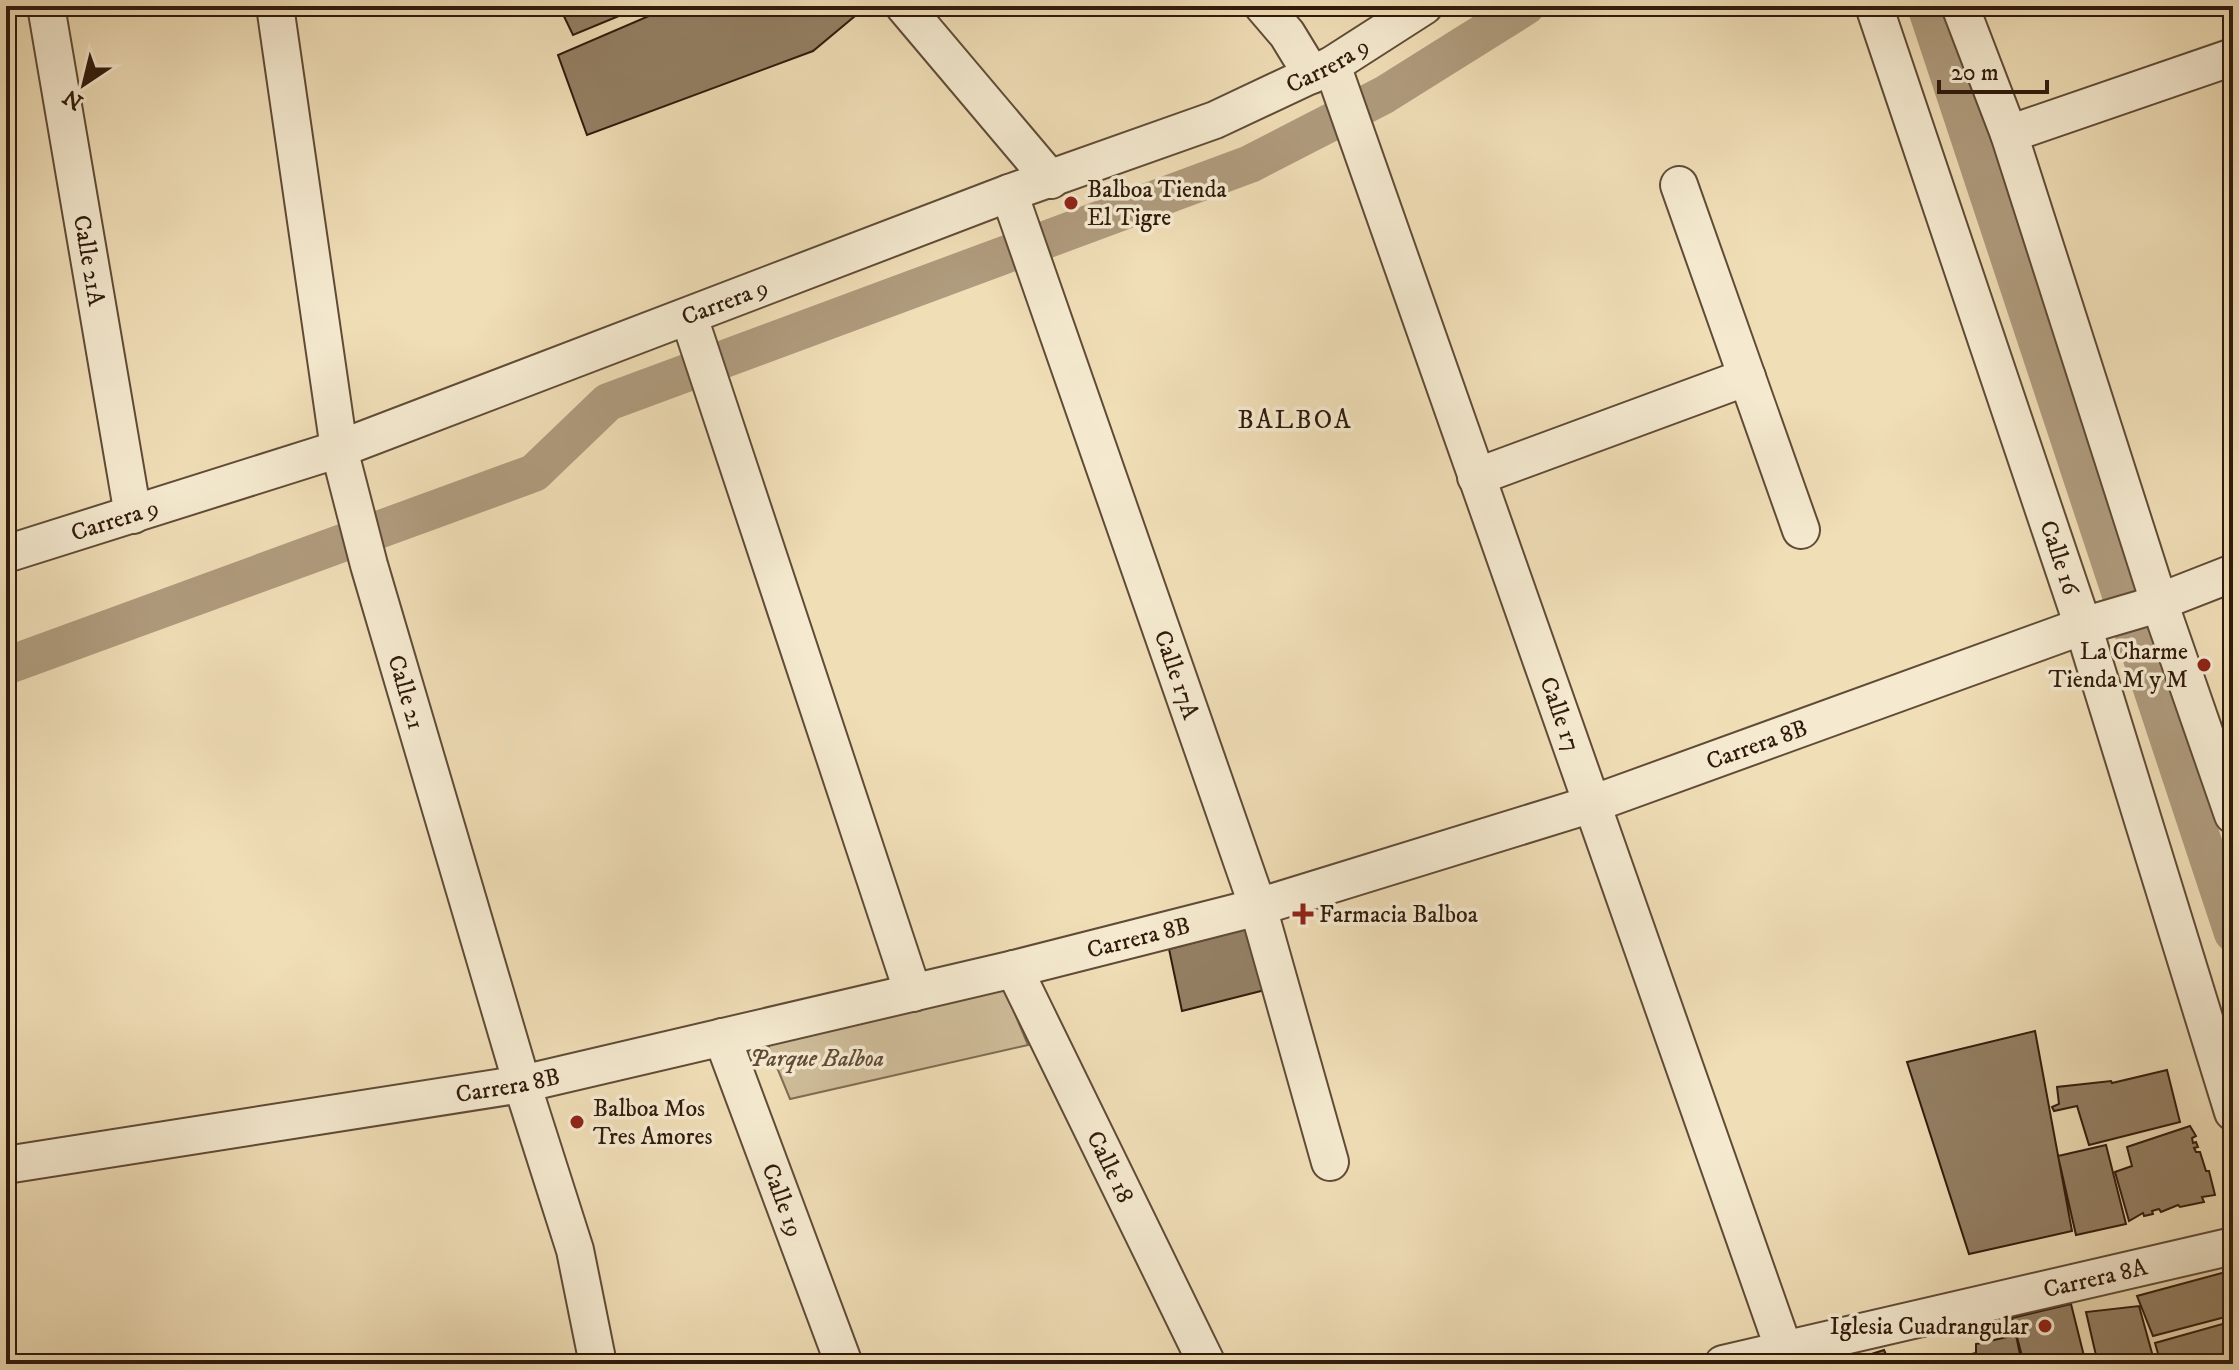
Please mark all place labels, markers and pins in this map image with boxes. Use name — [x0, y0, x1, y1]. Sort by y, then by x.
place label: Balboa Tienda El Tigre — [1087, 175, 1227, 233]
marker: Balboa Tienda El Tigre — [1062, 194, 1080, 212]
place label: La Charme Tienda M y M — [2048, 637, 2188, 695]
marker: La Charme Tienda M y M — [2195, 656, 2213, 674]
place label: Farmacia Balboa — [1319, 900, 1479, 930]
marker: Farmacia Balboa — [1294, 905, 1312, 923]
place label: Balboa Mos Tres Amores — [593, 1094, 712, 1152]
marker: Balboa Mos Tres Amores — [568, 1113, 586, 1131]
place label: Iglesia Cuadrangular — [1830, 1312, 2029, 1342]
marker: Iglesia Cuadrangular — [2036, 1317, 2054, 1335]

